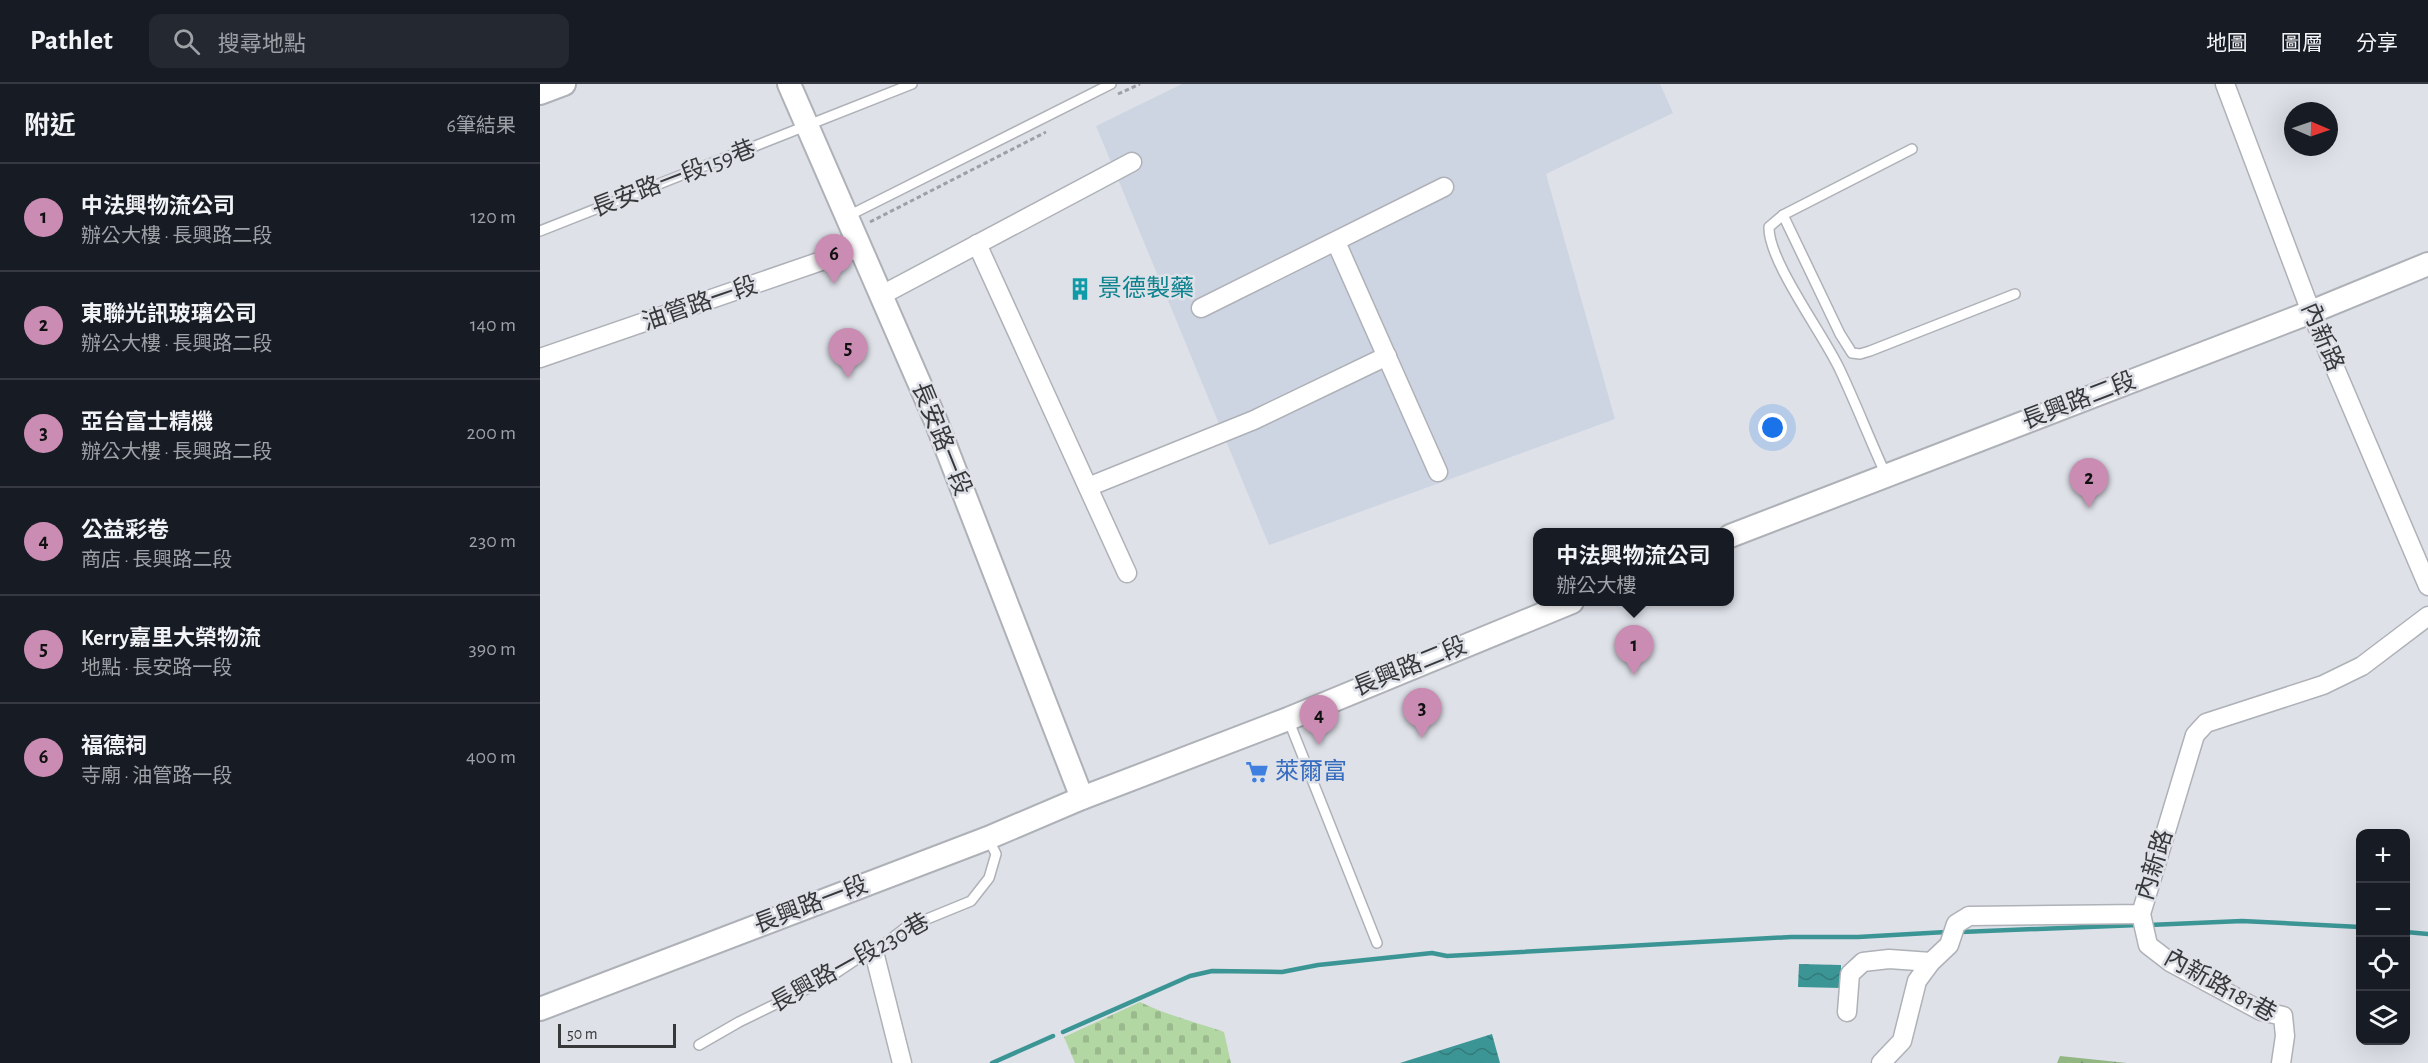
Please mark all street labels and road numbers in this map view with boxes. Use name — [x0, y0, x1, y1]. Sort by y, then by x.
street label: 長安路一段159巷 — [588, 135, 759, 221]
street label: 油管路一段 — [639, 271, 761, 335]
street label: 內新路 — [2297, 298, 2349, 375]
street label: 長興路二段 — [2018, 366, 2139, 434]
street label: 長安路一段 — [907, 378, 976, 499]
street label: 長興路二段 — [1349, 632, 1470, 701]
street label: 內新路 — [2131, 826, 2177, 903]
street label: 長興路一段 — [750, 870, 871, 938]
street label: 長興路一段230巷 — [766, 908, 933, 1017]
street label: 內新路181巷 — [2160, 944, 2281, 1027]

